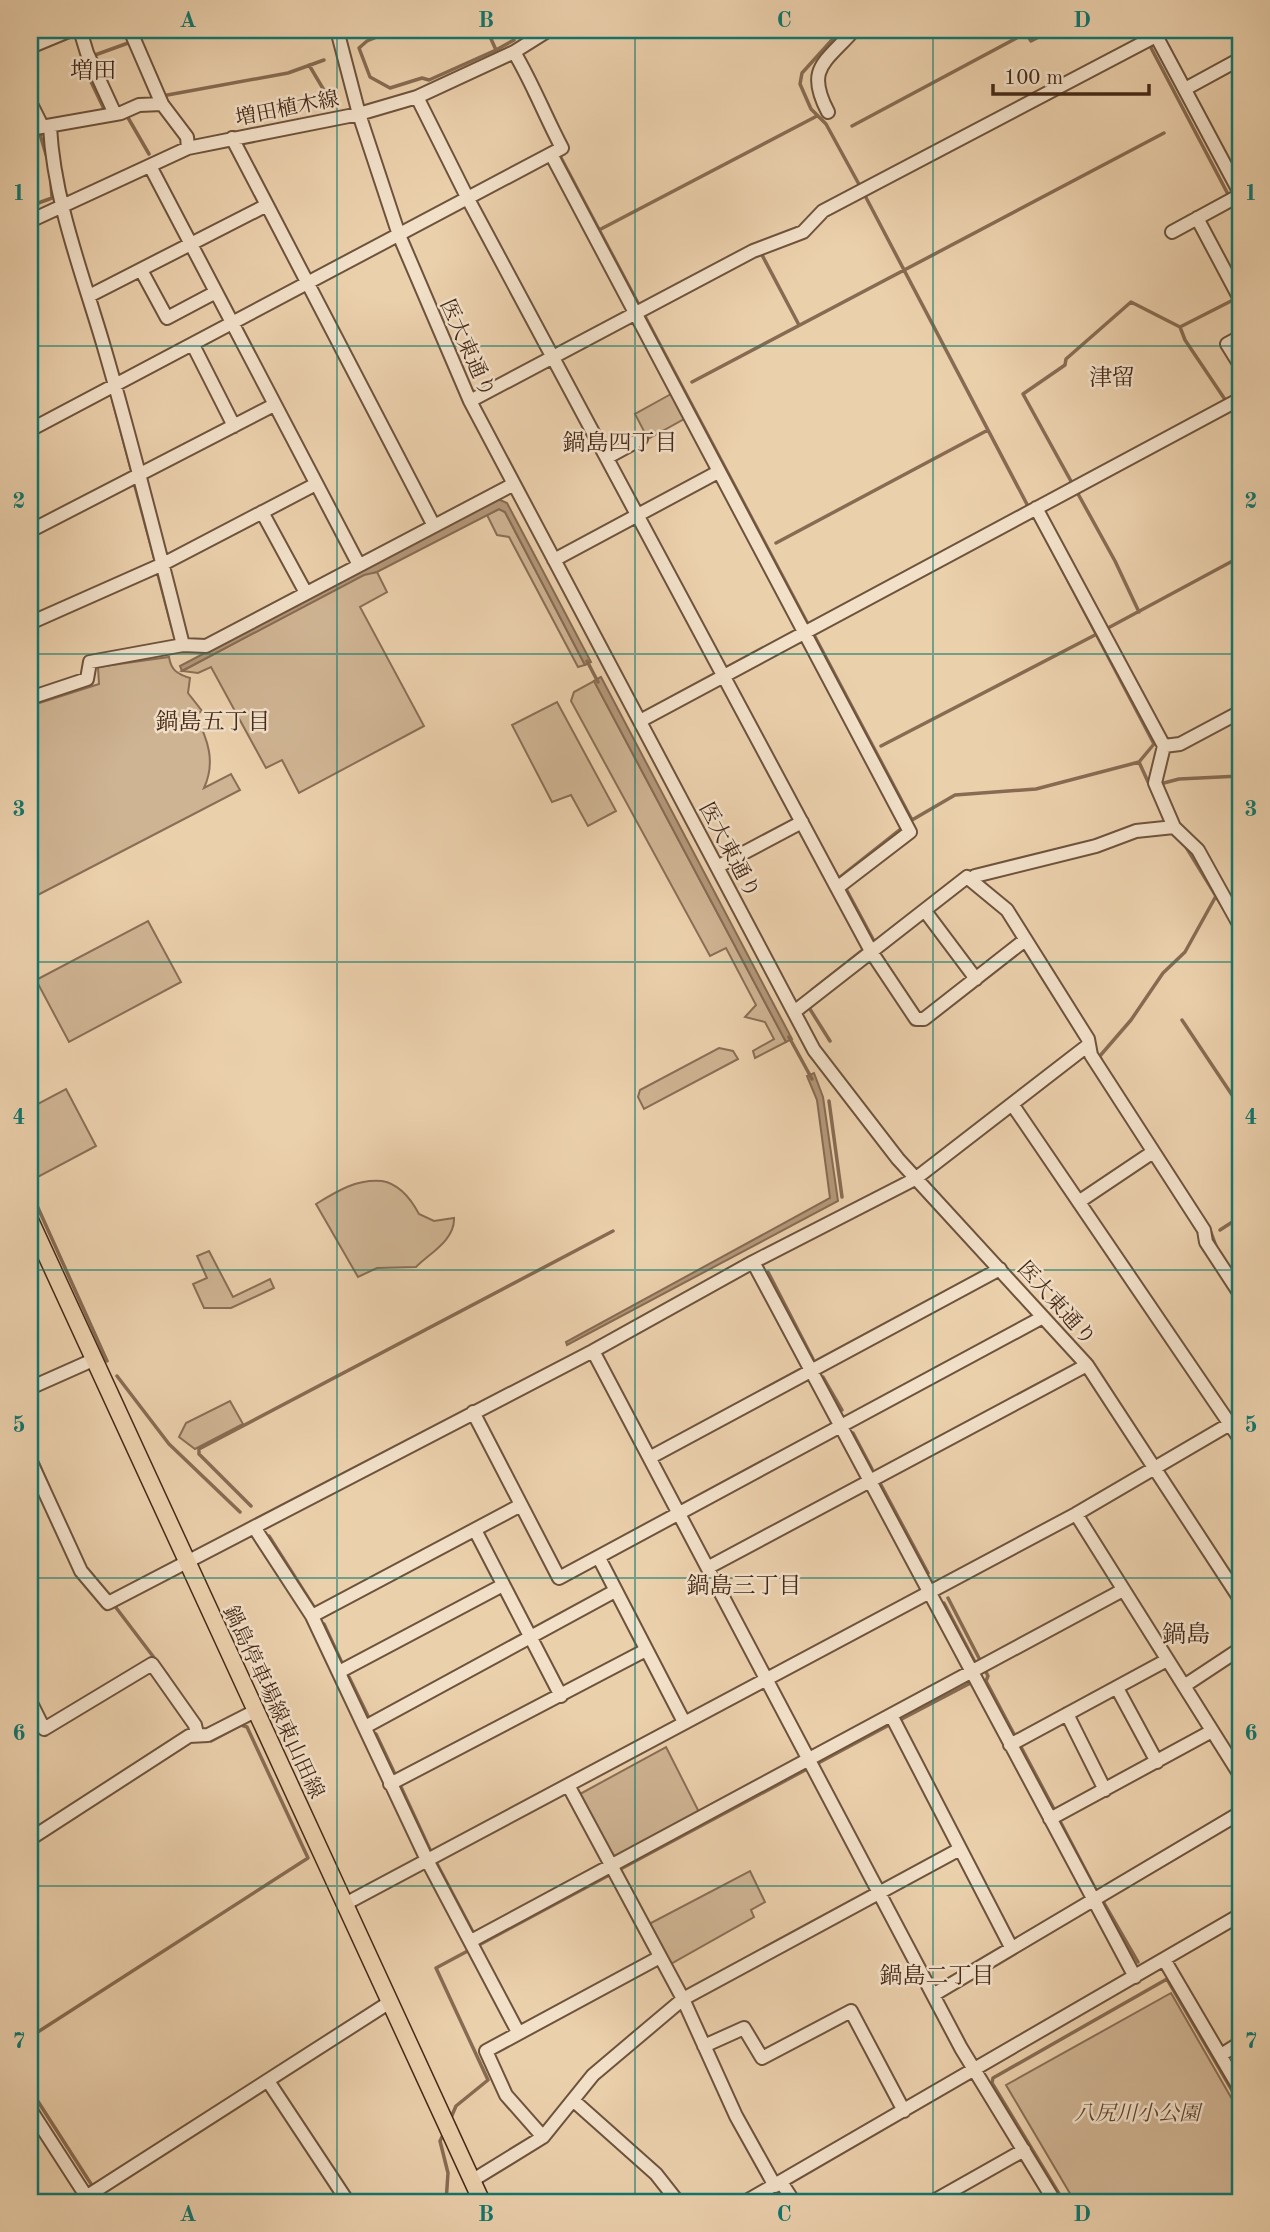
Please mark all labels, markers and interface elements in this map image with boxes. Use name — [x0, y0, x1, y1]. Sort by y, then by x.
text: A — [179, 9, 197, 32]
text: B — [478, 9, 494, 32]
text: C — [776, 9, 792, 32]
text: D — [1073, 9, 1091, 32]
scale bar — [993, 52, 1149, 96]
district label: 増田 — [70, 58, 116, 83]
text: 100 m — [1004, 68, 1063, 89]
street label: 増田植木線 — [233, 87, 341, 130]
text: 1 — [12, 182, 26, 205]
text: 1 — [1244, 182, 1258, 205]
street label: 医大東通り — [436, 296, 499, 401]
district label: 津留 — [1089, 365, 1135, 390]
district label: 鍋島四丁目 — [563, 430, 678, 455]
text: 2 — [12, 490, 26, 513]
text: 2 — [1244, 490, 1258, 513]
district label: 鍋島五丁目 — [156, 709, 271, 734]
text: 3 — [12, 798, 26, 821]
street label: 医大東通り — [695, 798, 764, 902]
text: 3 — [1244, 798, 1258, 821]
text: 4 — [12, 1106, 26, 1129]
text: 4 — [1244, 1106, 1258, 1129]
street label: 医大東通り — [1013, 1257, 1100, 1350]
text: 5 — [12, 1414, 26, 1437]
text: 5 — [1244, 1414, 1258, 1437]
district label: 鍋島三丁目 — [687, 1573, 802, 1598]
street label: 鍋島停車場線東山田線 — [219, 1602, 328, 1802]
district label: 鍋島 — [1162, 1621, 1210, 1648]
text: 6 — [12, 1722, 26, 1745]
text: 6 — [1244, 1722, 1258, 1745]
district label: 鍋島二丁目 — [880, 1963, 995, 1988]
text: 7 — [12, 2030, 26, 2053]
text: 7 — [1244, 2030, 1258, 2053]
park label: 八尻川小公園 — [1074, 2102, 1203, 2125]
text: A — [179, 2203, 197, 2226]
text: B — [478, 2203, 494, 2226]
text: C — [776, 2203, 792, 2226]
text: D — [1073, 2203, 1091, 2226]

